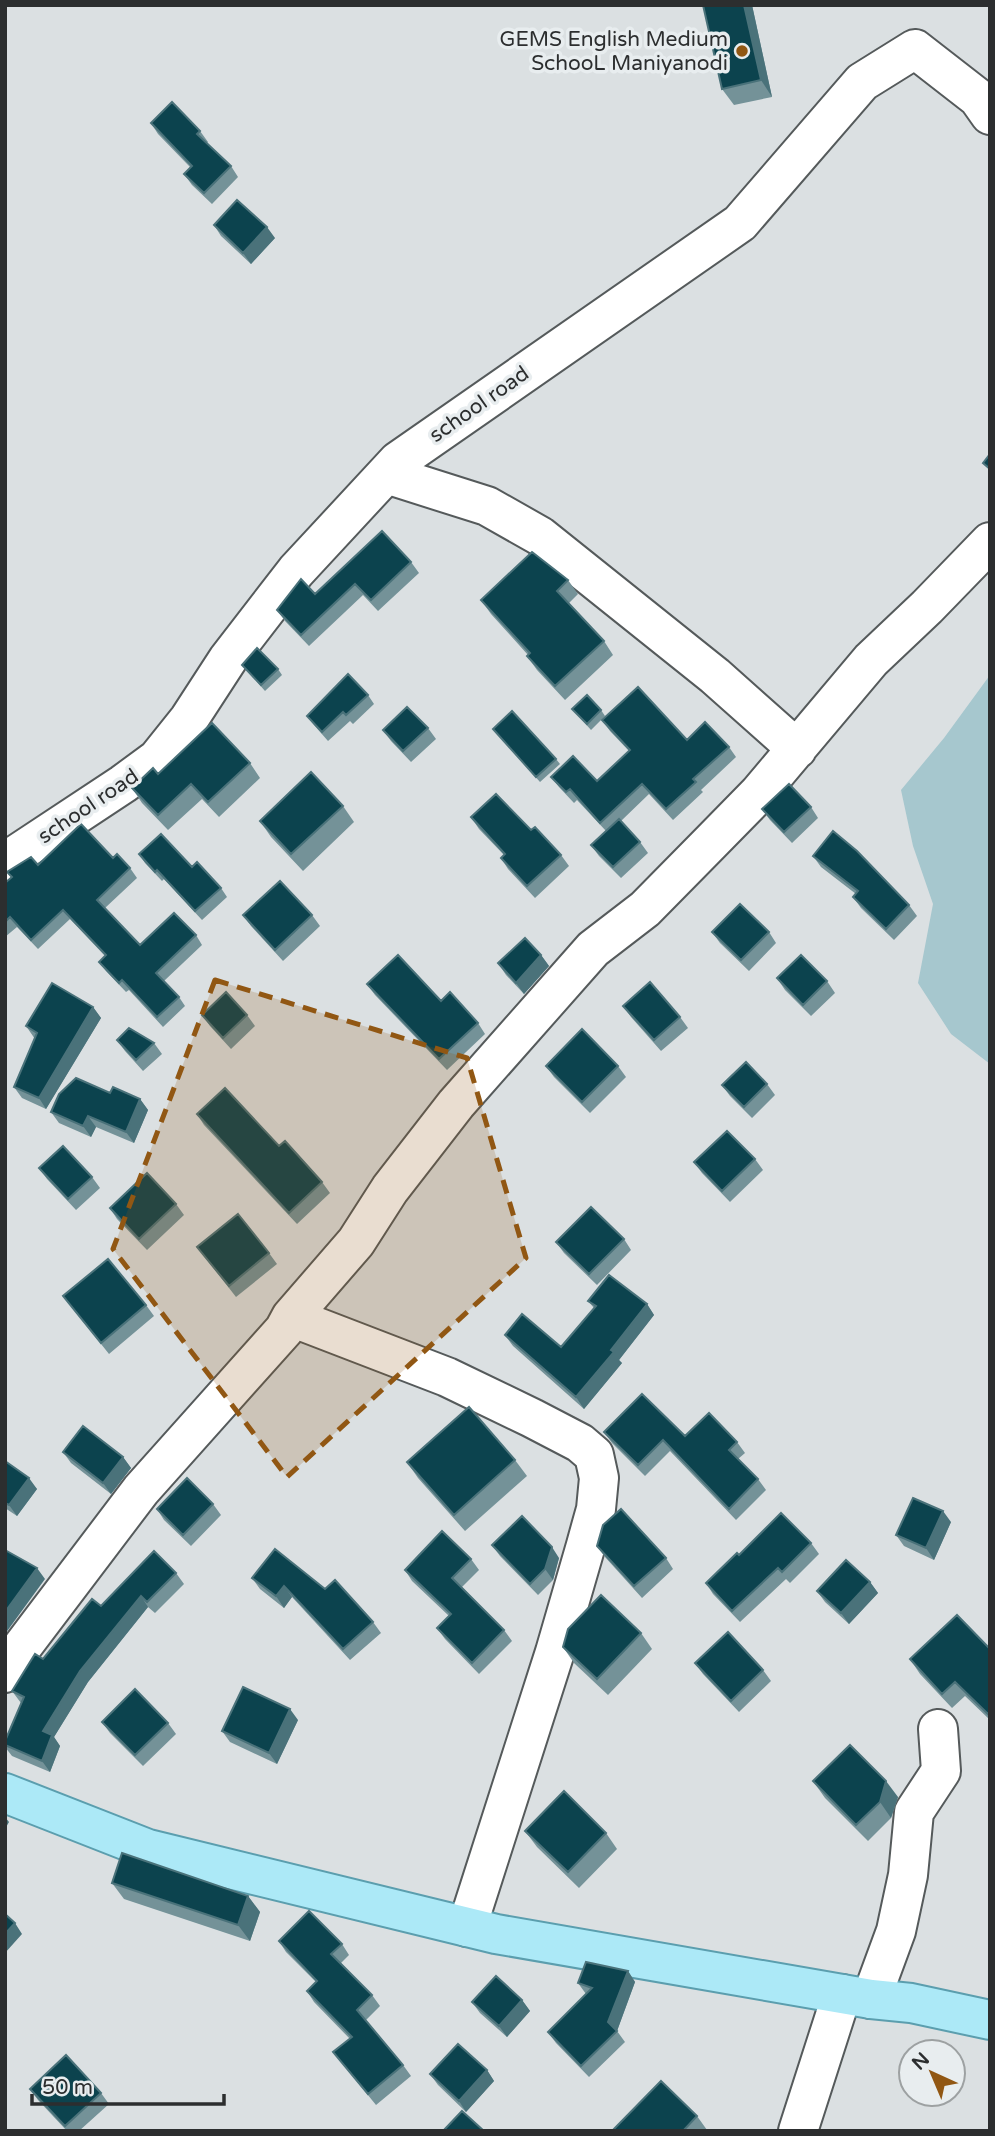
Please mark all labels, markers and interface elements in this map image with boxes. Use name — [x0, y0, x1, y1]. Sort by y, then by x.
place label: GEMS English Medium SchooL Maniyanodi — [500, 27, 728, 76]
marker: GEMS English Medium SchooL Maniyanodi — [734, 43, 750, 59]
street label: school road — [425, 361, 534, 448]
street label: school road — [33, 764, 143, 849]
north arrow — [897, 2038, 967, 2108]
text: N — [908, 2048, 934, 2075]
scale bar — [32, 2062, 224, 2106]
text: 50 m — [42, 2075, 93, 2100]

